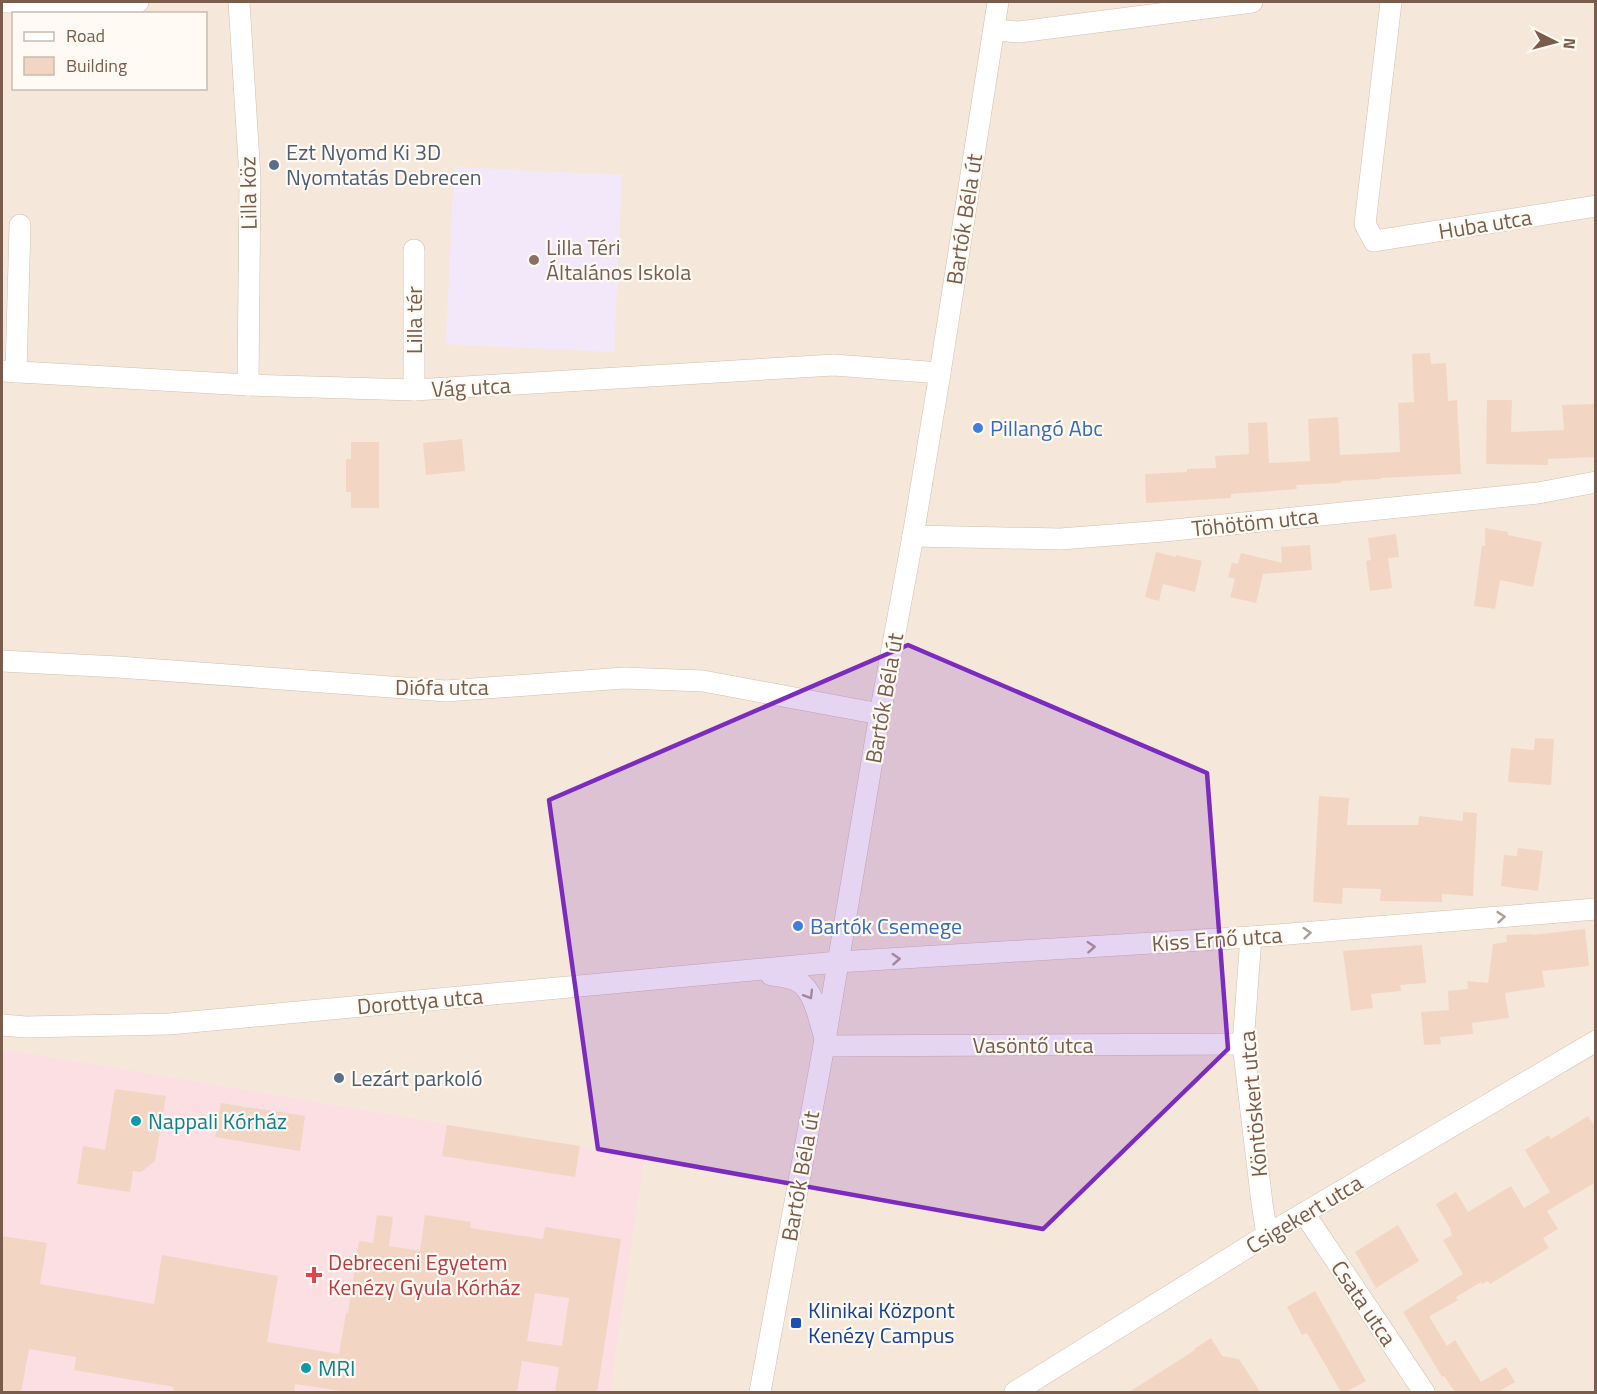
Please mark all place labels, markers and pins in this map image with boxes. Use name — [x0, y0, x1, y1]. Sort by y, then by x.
place label: Ezt Nyomd Ki 3D Nyomtatás Debrecen — [286, 135, 482, 194]
marker: Ezt Nyomd Ki 3D Nyomtatás Debrecen — [267, 158, 281, 172]
place label: Lilla Téri Általános Iskola — [546, 230, 691, 289]
marker: Lilla Téri Általános Iskola — [527, 253, 541, 267]
place label: Pillangó Abc — [990, 411, 1103, 445]
marker: Pillangó Abc — [971, 421, 985, 435]
place label: Bartók Csemege — [810, 909, 962, 943]
marker: Bartók Csemege — [791, 919, 805, 933]
place label: Lezárt parkoló — [351, 1061, 483, 1095]
marker: Lezárt parkoló — [332, 1071, 346, 1085]
place label: Nappali Kórház — [148, 1104, 287, 1138]
marker: Nappali Kórház — [129, 1114, 143, 1128]
place label: Debreceni Egyetem Kenézy Gyula Kórház — [328, 1245, 521, 1304]
marker: Debreceni Egyetem Kenézy Gyula Kórház — [305, 1266, 323, 1284]
place label: Klinikai Központ Kenézy Campus — [808, 1293, 955, 1352]
marker: Klinikai Központ Kenézy Campus — [789, 1316, 803, 1330]
place label: MRI — [318, 1351, 355, 1385]
marker: MRI — [299, 1361, 313, 1375]

